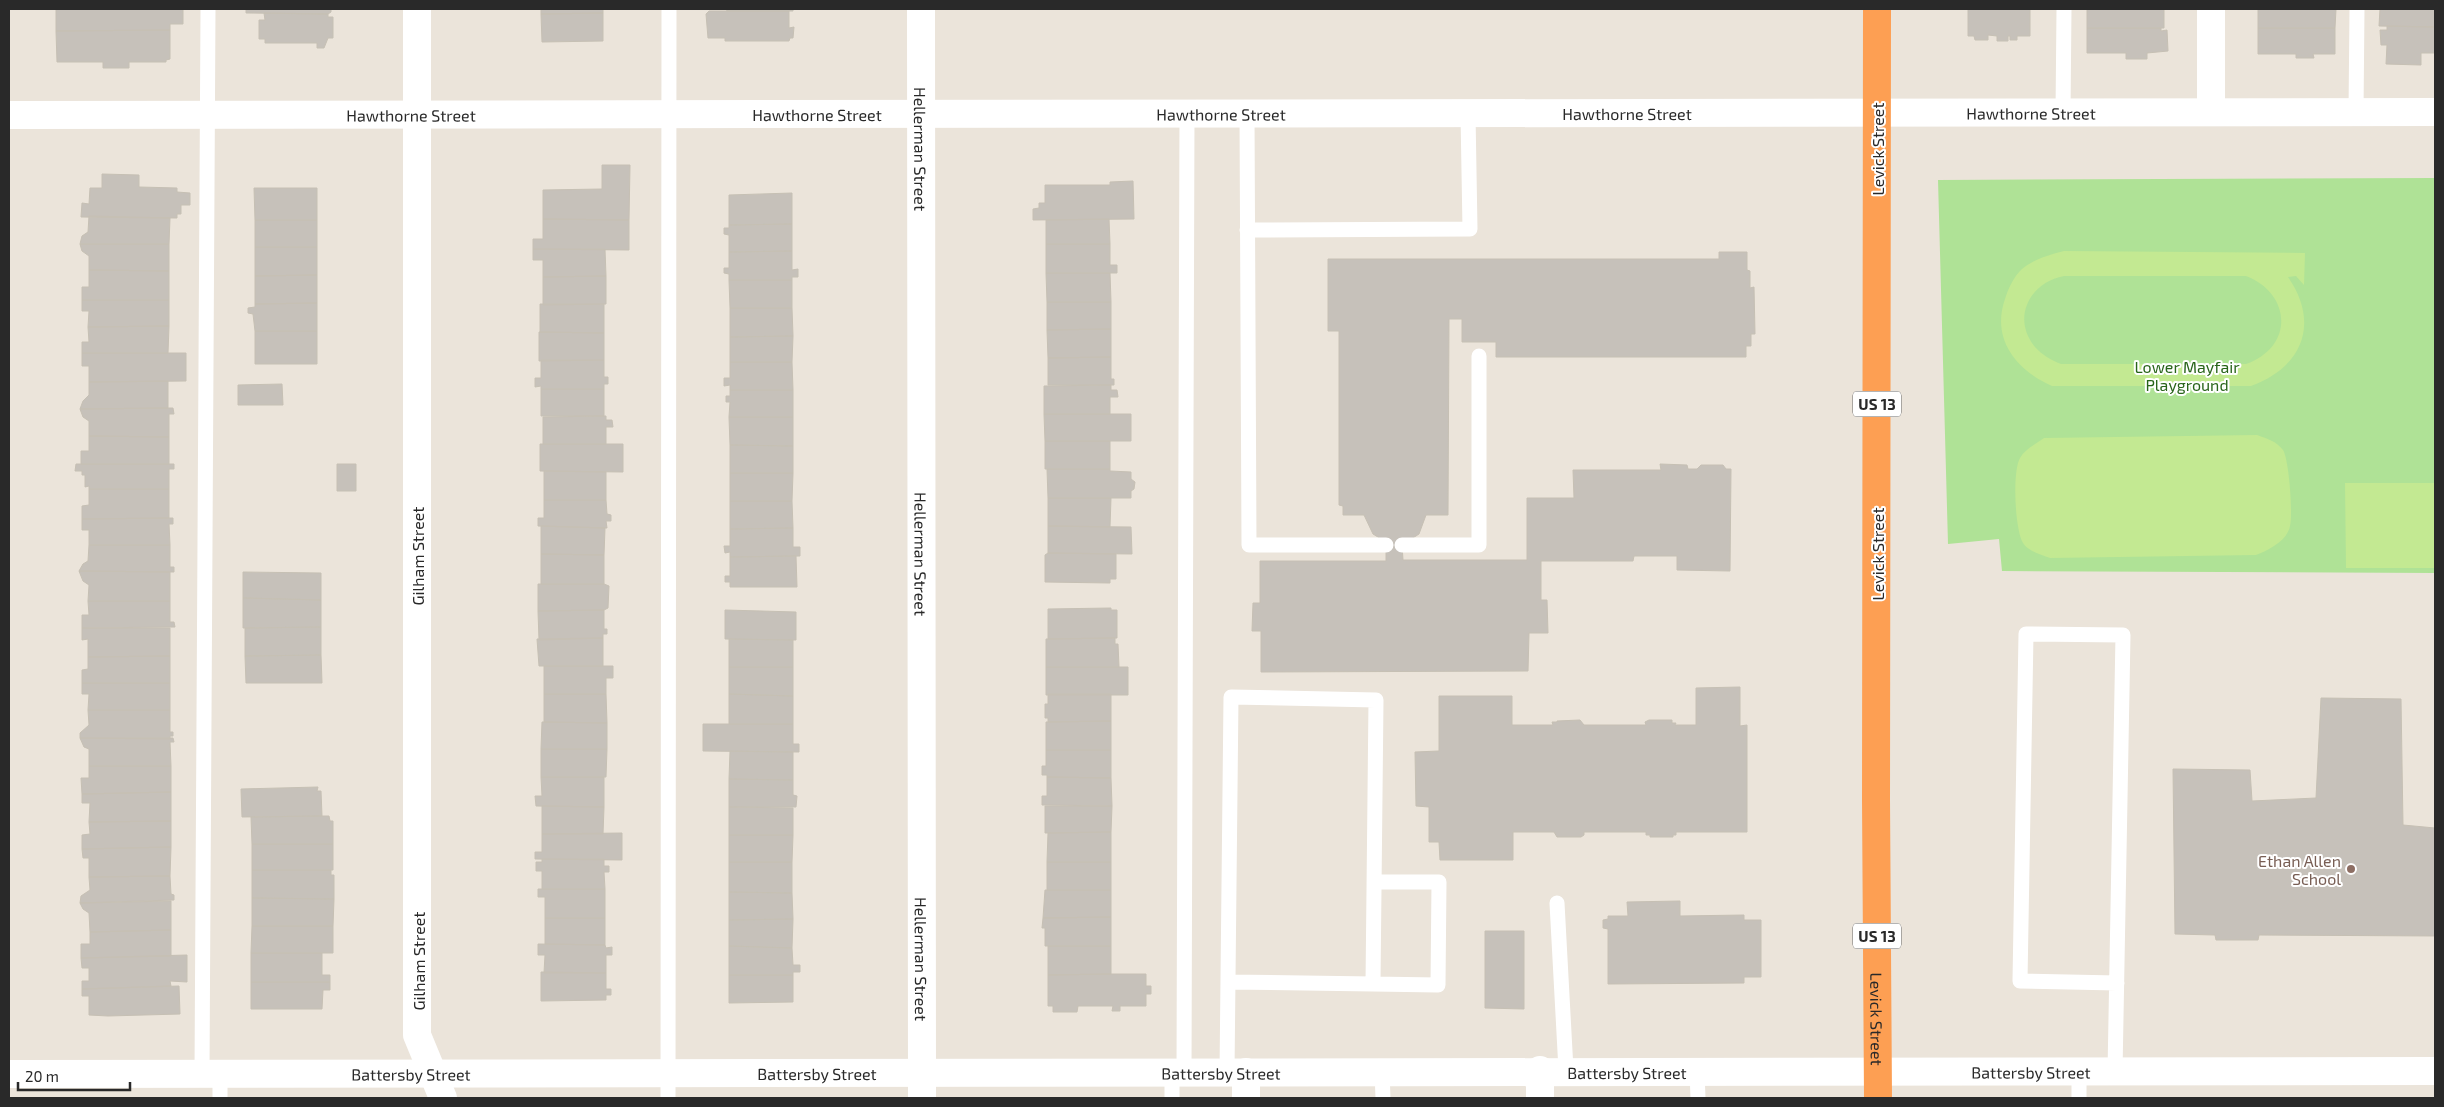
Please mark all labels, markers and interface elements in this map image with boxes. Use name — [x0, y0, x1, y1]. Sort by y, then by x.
street label: Hellerman Street — [912, 87, 931, 211]
street label: Levick Street — [1868, 102, 1887, 196]
street label: Hawthorne Street — [1562, 103, 1692, 123]
street label: Hawthorne Street — [1966, 103, 2096, 122]
street label: Hawthorne Street — [752, 104, 882, 124]
street label: Hawthorne Street — [1156, 104, 1286, 123]
street label: Hawthorne Street — [346, 105, 476, 124]
park label: Lower Mayfair Playground — [2134, 357, 2240, 394]
road number: US 13 — [1853, 392, 1901, 416]
street label: Hellerman Street — [912, 492, 931, 616]
street label: Gilham Street — [408, 507, 427, 605]
street label: Levick Street — [1868, 507, 1887, 601]
place label: Ethan Allen School — [2258, 851, 2341, 888]
marker: Ethan Allen School — [2345, 863, 2357, 875]
street label: Hellerman Street — [912, 897, 931, 1021]
street label: Gilham Street — [409, 912, 428, 1010]
road number: US 13 — [1853, 924, 1901, 948]
street label: Levick Street — [1868, 972, 1887, 1066]
scale bar — [18, 1060, 130, 1092]
street label: Battersby Street — [1567, 1062, 1687, 1082]
street label: Battersby Street — [1971, 1062, 2091, 1081]
street label: Battersby Street — [757, 1063, 877, 1083]
street label: Battersby Street — [1161, 1063, 1281, 1082]
street label: Battersby Street — [351, 1064, 471, 1083]
text: 20 m — [25, 1067, 59, 1085]

